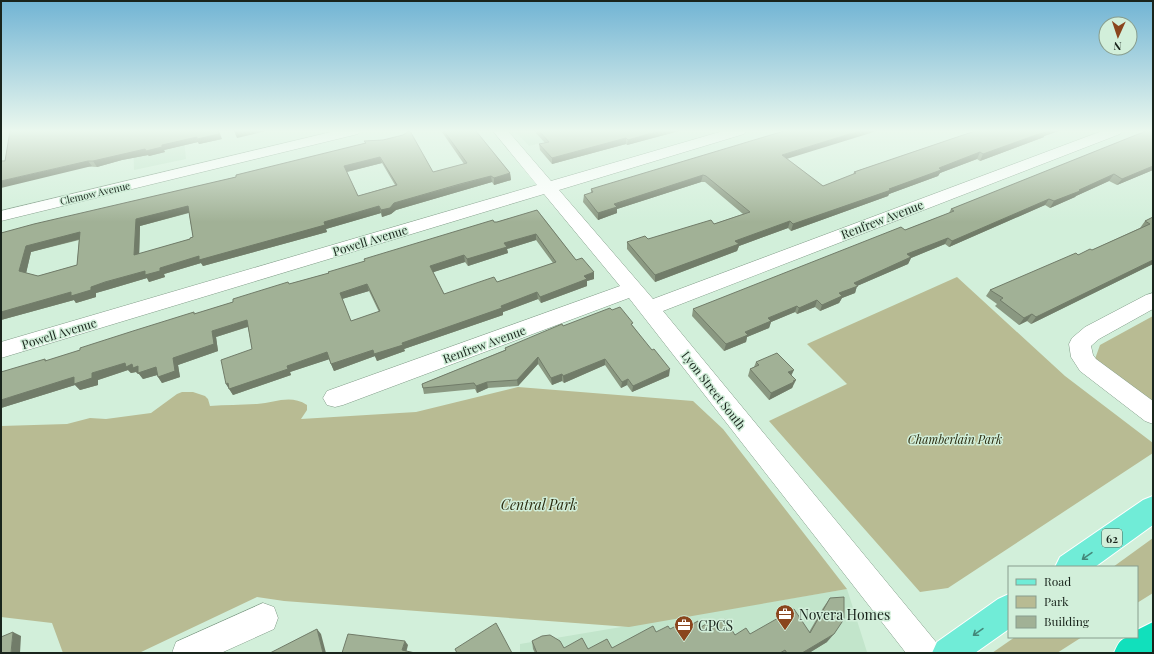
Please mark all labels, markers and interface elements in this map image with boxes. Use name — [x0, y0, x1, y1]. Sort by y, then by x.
north arrow — [1098, 16, 1138, 56]
text: N — [1113, 39, 1122, 54]
street label: Clemow Avenue — [59, 178, 131, 208]
street label: Renfrew Avenue — [838, 196, 926, 242]
street label: Powell Avenue — [331, 221, 409, 259]
street label: Powell Avenue — [20, 314, 98, 352]
street label: Renfrew Avenue — [440, 322, 528, 366]
street label: Lyon Street South — [678, 348, 750, 432]
park label: Chamberlain Park — [908, 431, 1002, 447]
park label: Central Park — [501, 495, 577, 514]
road number: 62 — [1102, 529, 1122, 547]
one-way arrow — [1081, 551, 1092, 560]
legend — [1008, 566, 1138, 638]
text: Road — [1044, 573, 1071, 589]
text: Park — [1044, 593, 1069, 609]
office icon: Novera Homes — [774, 603, 796, 631]
place label: Novera Homes — [799, 605, 890, 624]
text: Building — [1044, 613, 1090, 629]
office icon: CPCS — [673, 614, 695, 642]
place label: CPCS — [698, 616, 733, 635]
one-way arrow — [973, 627, 984, 636]

